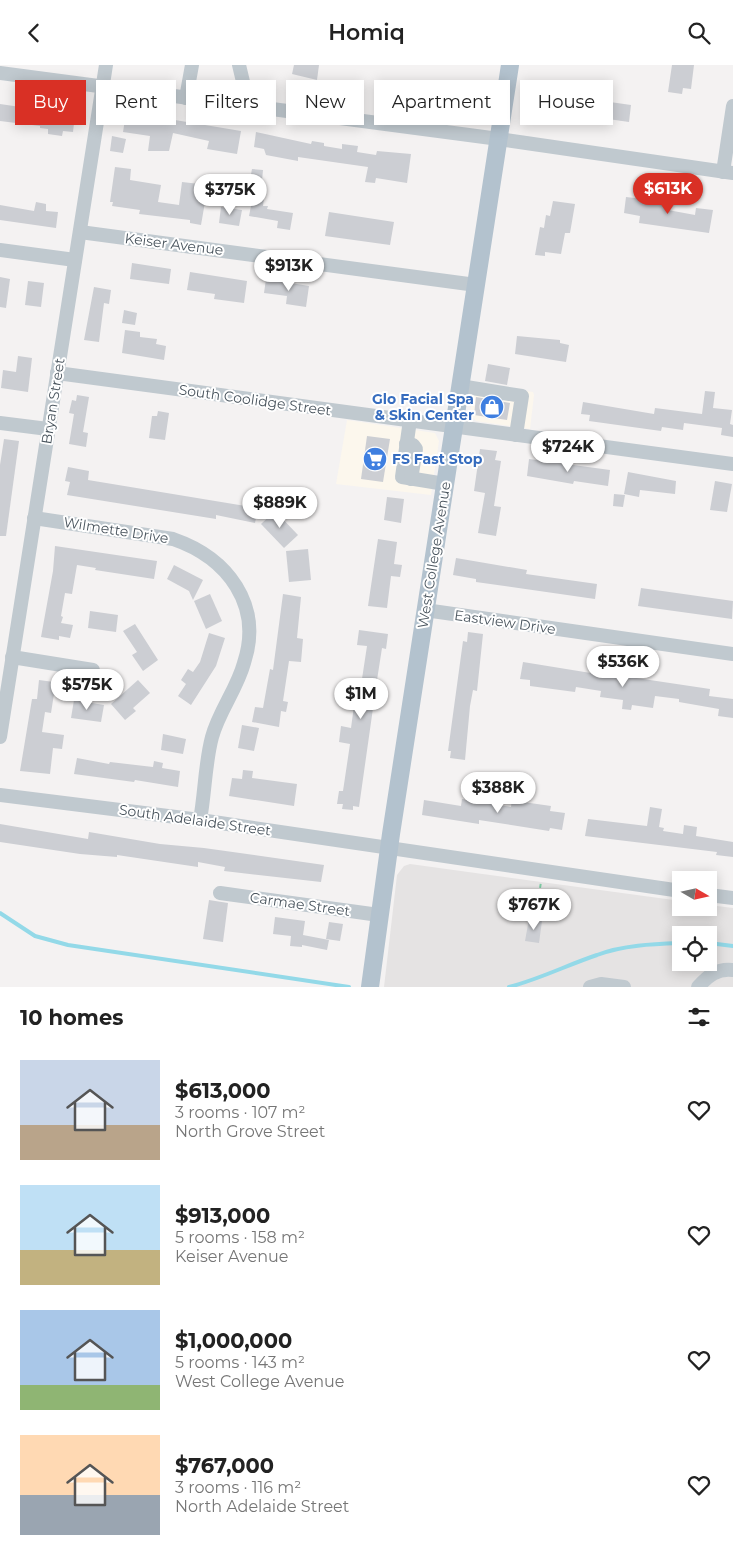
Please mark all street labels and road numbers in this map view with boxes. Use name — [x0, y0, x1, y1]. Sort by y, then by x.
street label: Keiser Avenue — [124, 229, 224, 259]
street label: Bryan Street — [37, 356, 69, 445]
street label: South Coolidge Street — [178, 380, 333, 420]
street label: West College Avenue — [414, 480, 454, 630]
street label: Wilmette Drive — [62, 513, 170, 547]
street label: Eastview Drive — [453, 606, 557, 638]
street label: South Adelaide Street — [118, 800, 272, 840]
street label: Carmae Street — [249, 888, 352, 920]

